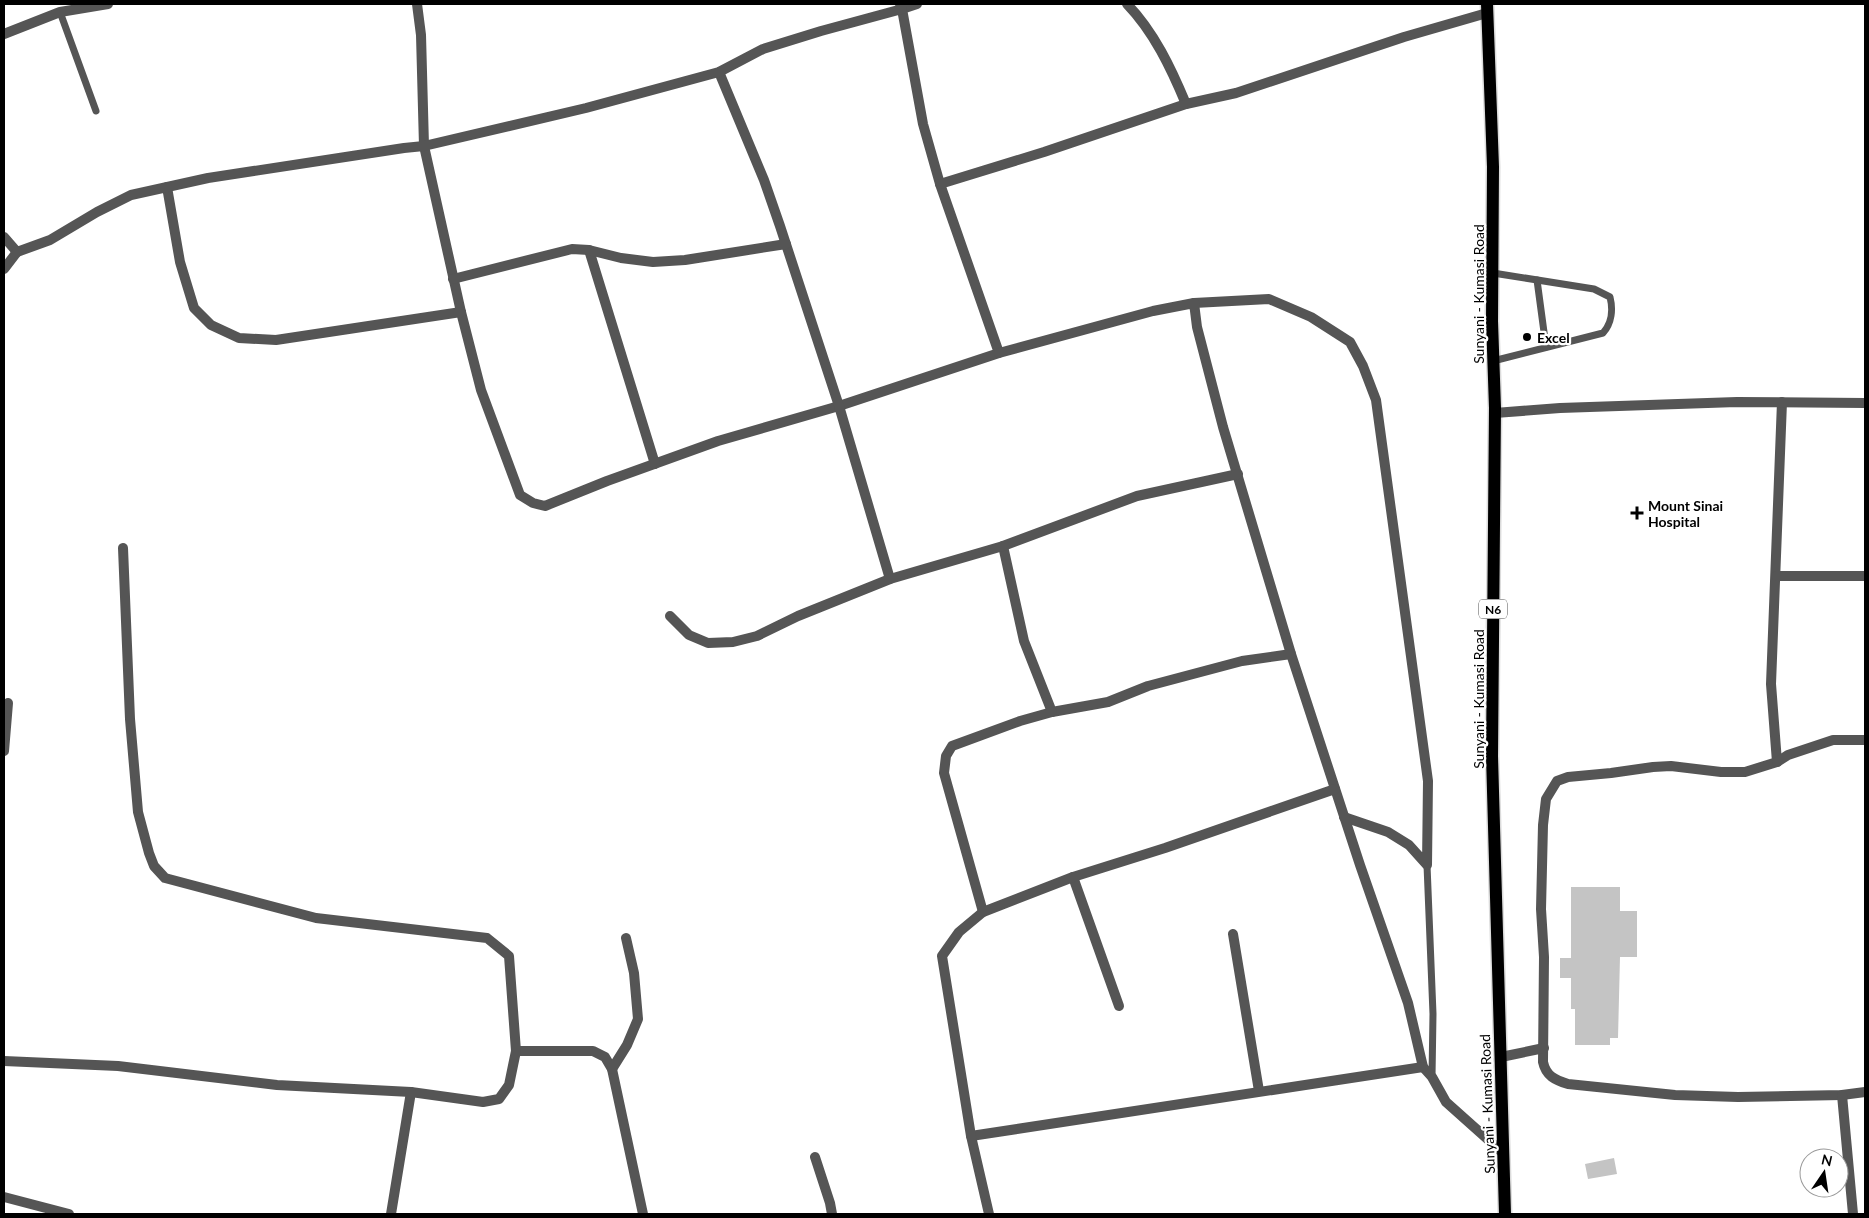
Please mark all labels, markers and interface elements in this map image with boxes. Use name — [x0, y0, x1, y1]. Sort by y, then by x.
street label: Sunyani - Kumasi Road — [1470, 224, 1487, 364]
place label: Excel — [1537, 329, 1570, 346]
marker: Excel — [1521, 331, 1533, 343]
place label: Mount Sinai Hospital — [1648, 497, 1723, 530]
marker: Mount Sinai Hospital — [1630, 506, 1644, 520]
road number: N6 — [1479, 600, 1507, 618]
street label: Sunyani - Kumasi Road — [1470, 629, 1487, 769]
street label: Sunyani - Kumasi Road — [1476, 1034, 1498, 1174]
north arrow — [1799, 1148, 1849, 1198]
text: N — [1820, 1150, 1834, 1169]

